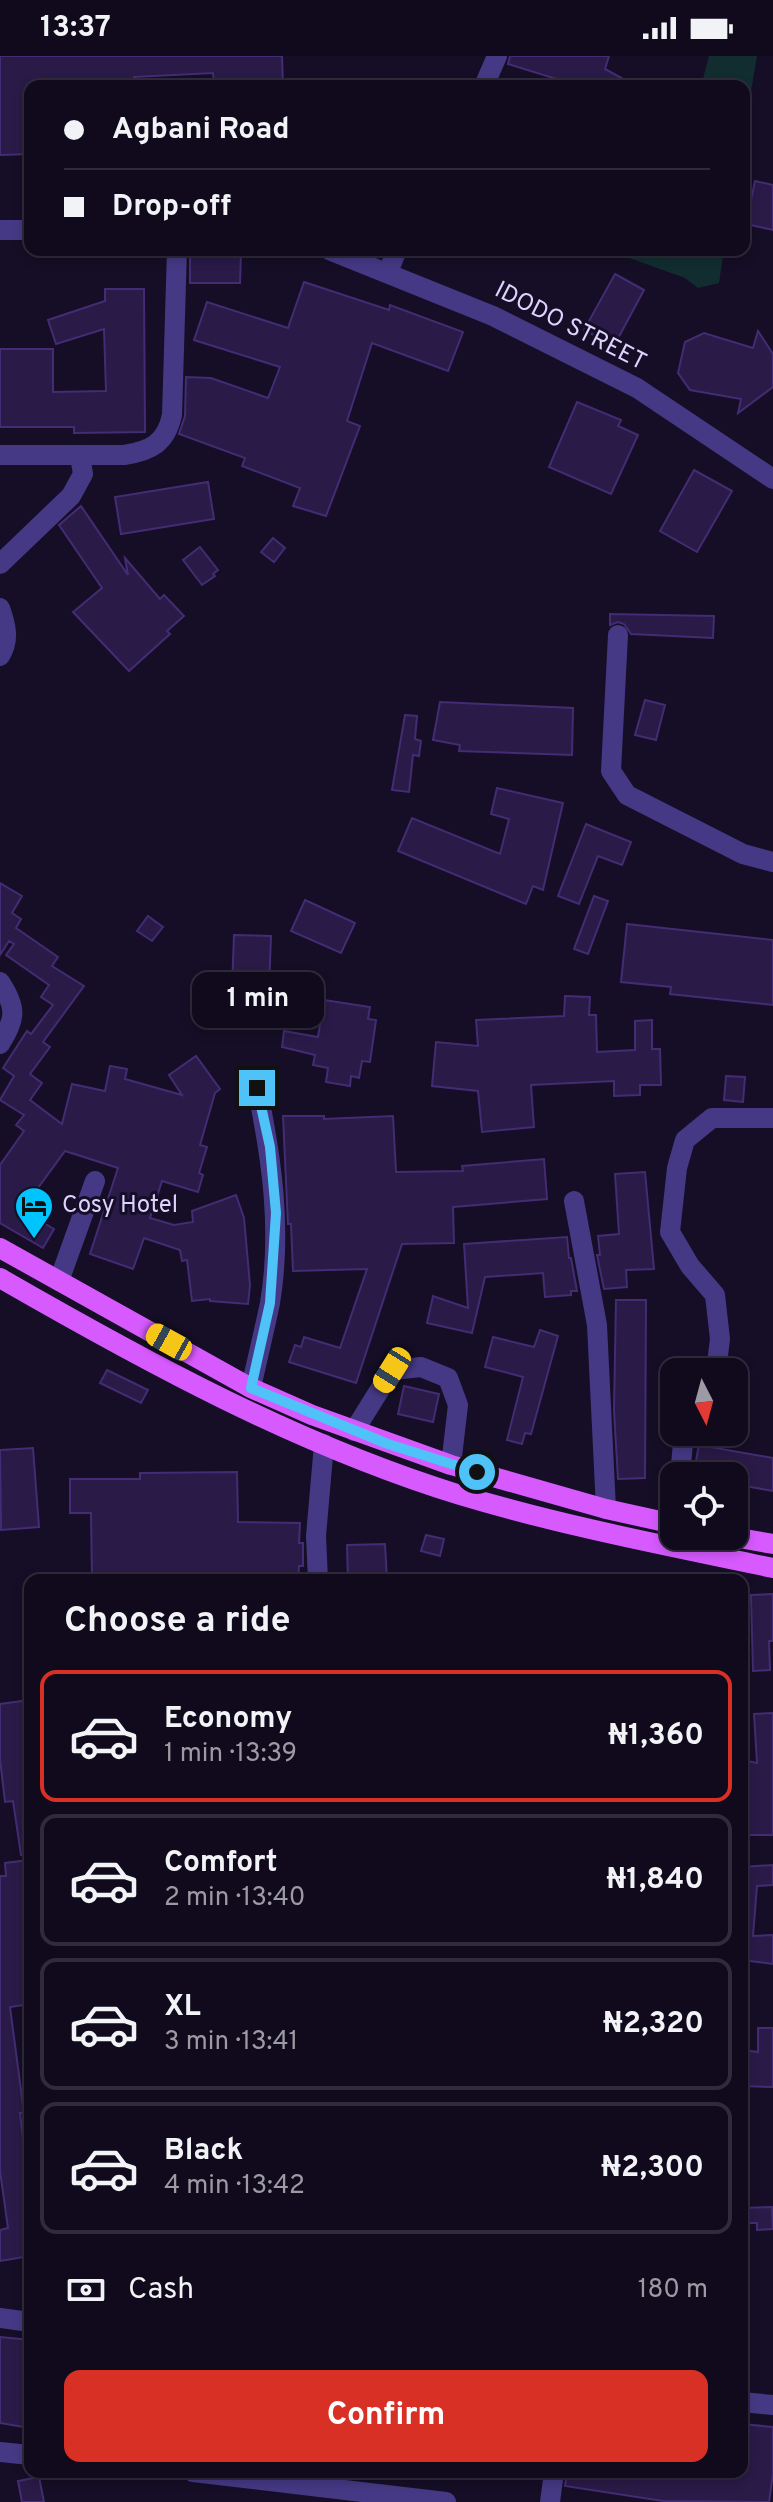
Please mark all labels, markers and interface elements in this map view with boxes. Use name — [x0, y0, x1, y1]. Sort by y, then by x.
text: 13:37 — [40, 10, 111, 47]
text: Agbani Road — [112, 112, 290, 149]
text: Drop-off — [112, 189, 231, 226]
street label: IDODO STREET — [489, 276, 651, 378]
callout: 1 min — [191, 972, 323, 1028]
text: 1 min — [227, 983, 289, 1016]
route end — [239, 1070, 275, 1106]
hotel icon: Cosy Hotel — [13, 1185, 55, 1240]
place label: Cosy Hotel — [62, 1191, 178, 1221]
car — [142, 1320, 196, 1364]
car — [369, 1343, 415, 1397]
north arrow — [660, 1358, 748, 1446]
map controls — [660, 1358, 748, 1550]
route start — [459, 1454, 495, 1490]
button: locate — [660, 1462, 748, 1550]
text: Choose a ride — [64, 1599, 290, 1645]
icon: car — [68, 1700, 140, 1772]
text: Economy — [164, 1701, 292, 1738]
text: ₦1,360 — [608, 1718, 704, 1755]
text: 1 min · 13:39 — [164, 1738, 297, 1771]
icon: car — [68, 1844, 140, 1916]
text: Comfort — [164, 1845, 277, 1882]
text: ₦1,840 — [606, 1862, 704, 1899]
text: 2 min · 13:40 — [164, 1882, 306, 1915]
icon: car — [68, 1988, 140, 2060]
text: XL — [164, 1989, 201, 2026]
text: ₦2,320 — [603, 2006, 704, 2043]
text: 3 min · 13:41 — [164, 2026, 298, 2059]
icon: car — [68, 2132, 140, 2204]
text: Black — [164, 2133, 243, 2170]
text: ₦2,300 — [601, 2150, 704, 2187]
text: 4 min · 13:42 — [164, 2170, 305, 2203]
icon: cash — [64, 2268, 108, 2312]
text: Cash — [128, 2272, 194, 2309]
text: 180 m — [638, 2274, 708, 2307]
button: Confirm — [64, 2370, 708, 2462]

